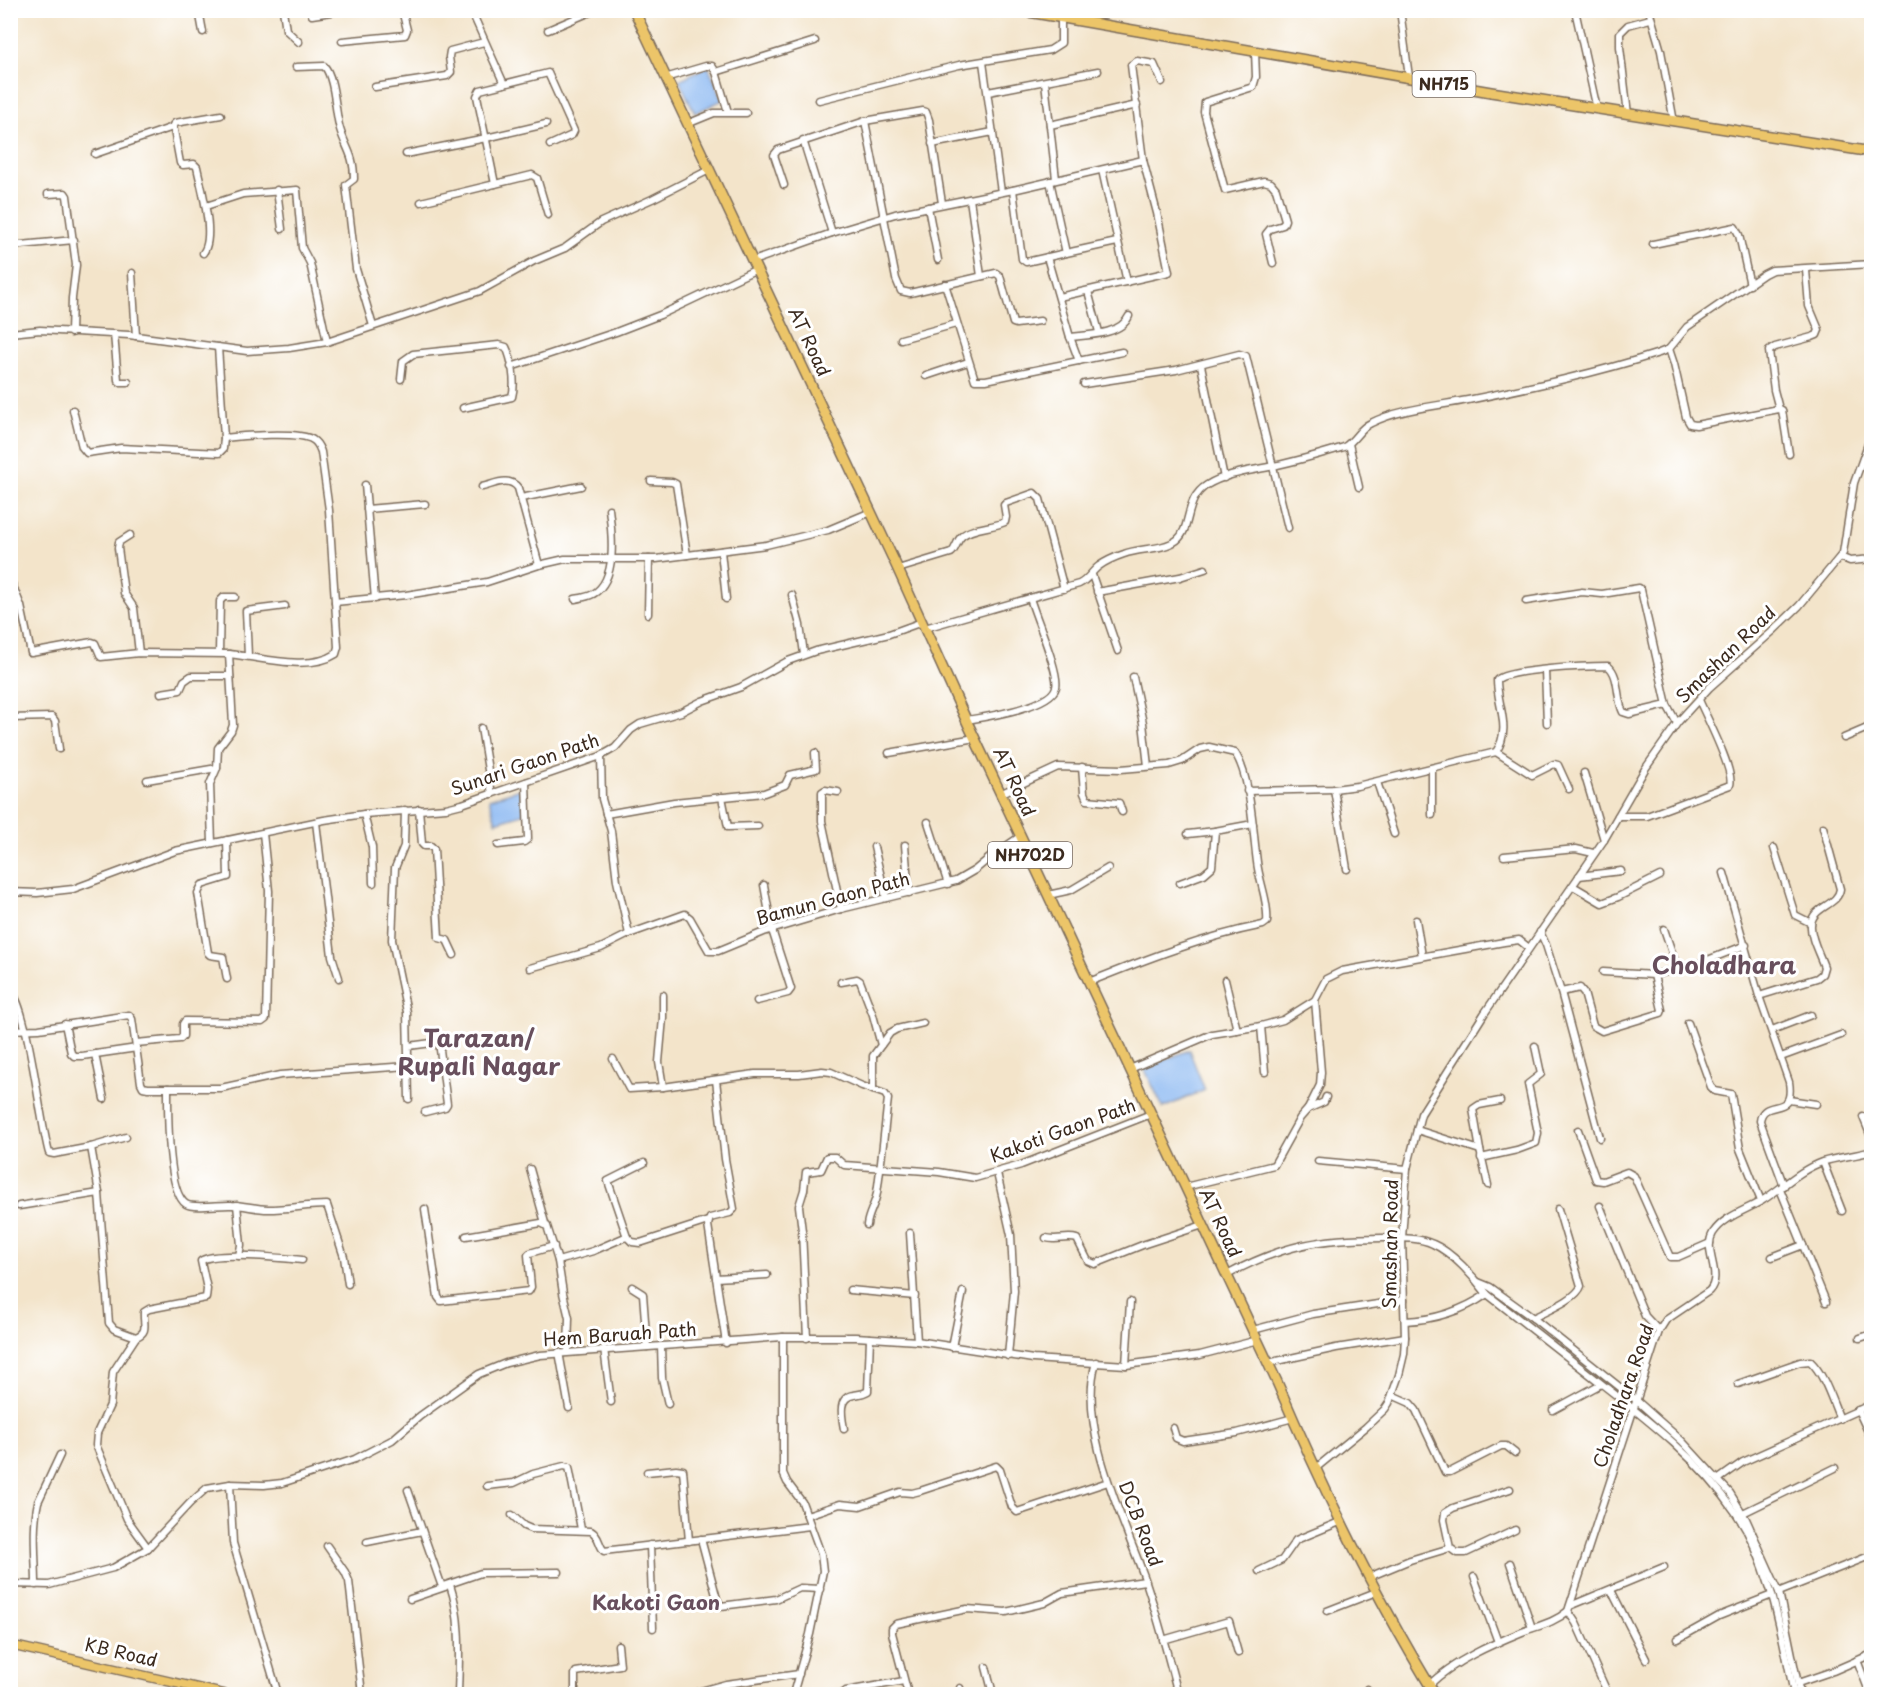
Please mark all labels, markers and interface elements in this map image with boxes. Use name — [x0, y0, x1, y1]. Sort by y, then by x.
road number: NH715 — [1412, 71, 1476, 97]
street label: AT Road — [783, 302, 838, 381]
street label: Smashan Road — [1669, 599, 1781, 709]
street label: Sunari Gaon Path — [447, 726, 602, 802]
street label: AT Road — [988, 742, 1043, 821]
road number: NH702D — [988, 842, 1072, 868]
street label: Bamun Gaon Path — [753, 864, 912, 931]
district label: Choladhara — [1652, 946, 1797, 982]
district label: Tarazan/ Rupali Nagar — [398, 1019, 561, 1083]
street label: Kakoti Gaon Path — [986, 1091, 1139, 1169]
street label: Smashan Road — [1375, 1179, 1404, 1309]
street label: AT Road — [1194, 1183, 1249, 1262]
street label: Hem Baruah Path — [542, 1315, 697, 1352]
street label: Choladhara Road — [1585, 1320, 1660, 1471]
street label: DCB Road — [1113, 1477, 1170, 1570]
district label: Kakoti Gaon — [592, 1587, 720, 1617]
street label: KB Road — [82, 1630, 160, 1673]

